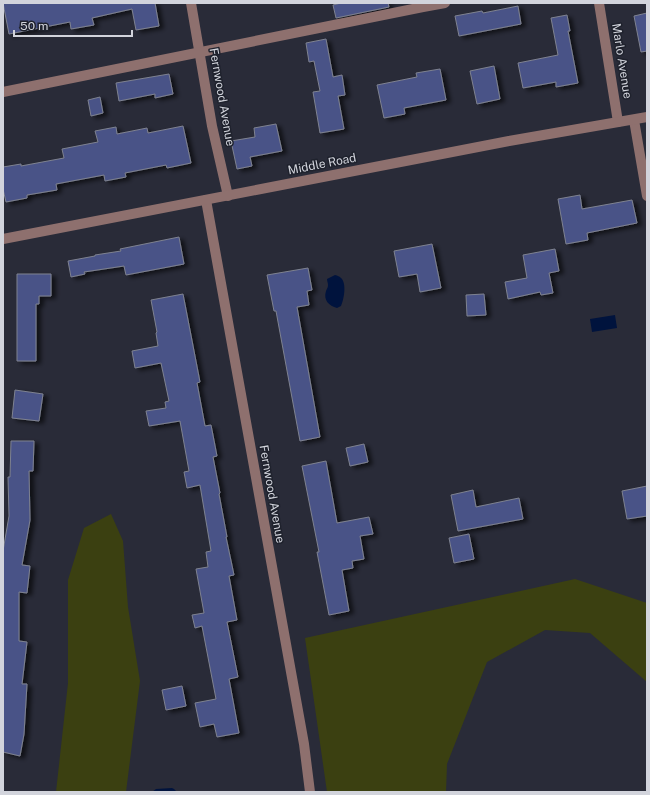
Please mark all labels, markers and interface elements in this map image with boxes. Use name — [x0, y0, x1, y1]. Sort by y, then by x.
scale bar — [14, 12, 132, 38]
text: 50 m — [20, 19, 48, 33]
street label: Marlo Avenue — [609, 22, 635, 100]
street label: Fernwood Avenue — [206, 47, 238, 147]
street label: Middle Road — [287, 151, 357, 177]
street label: Fernwood Avenue — [256, 444, 288, 544]

